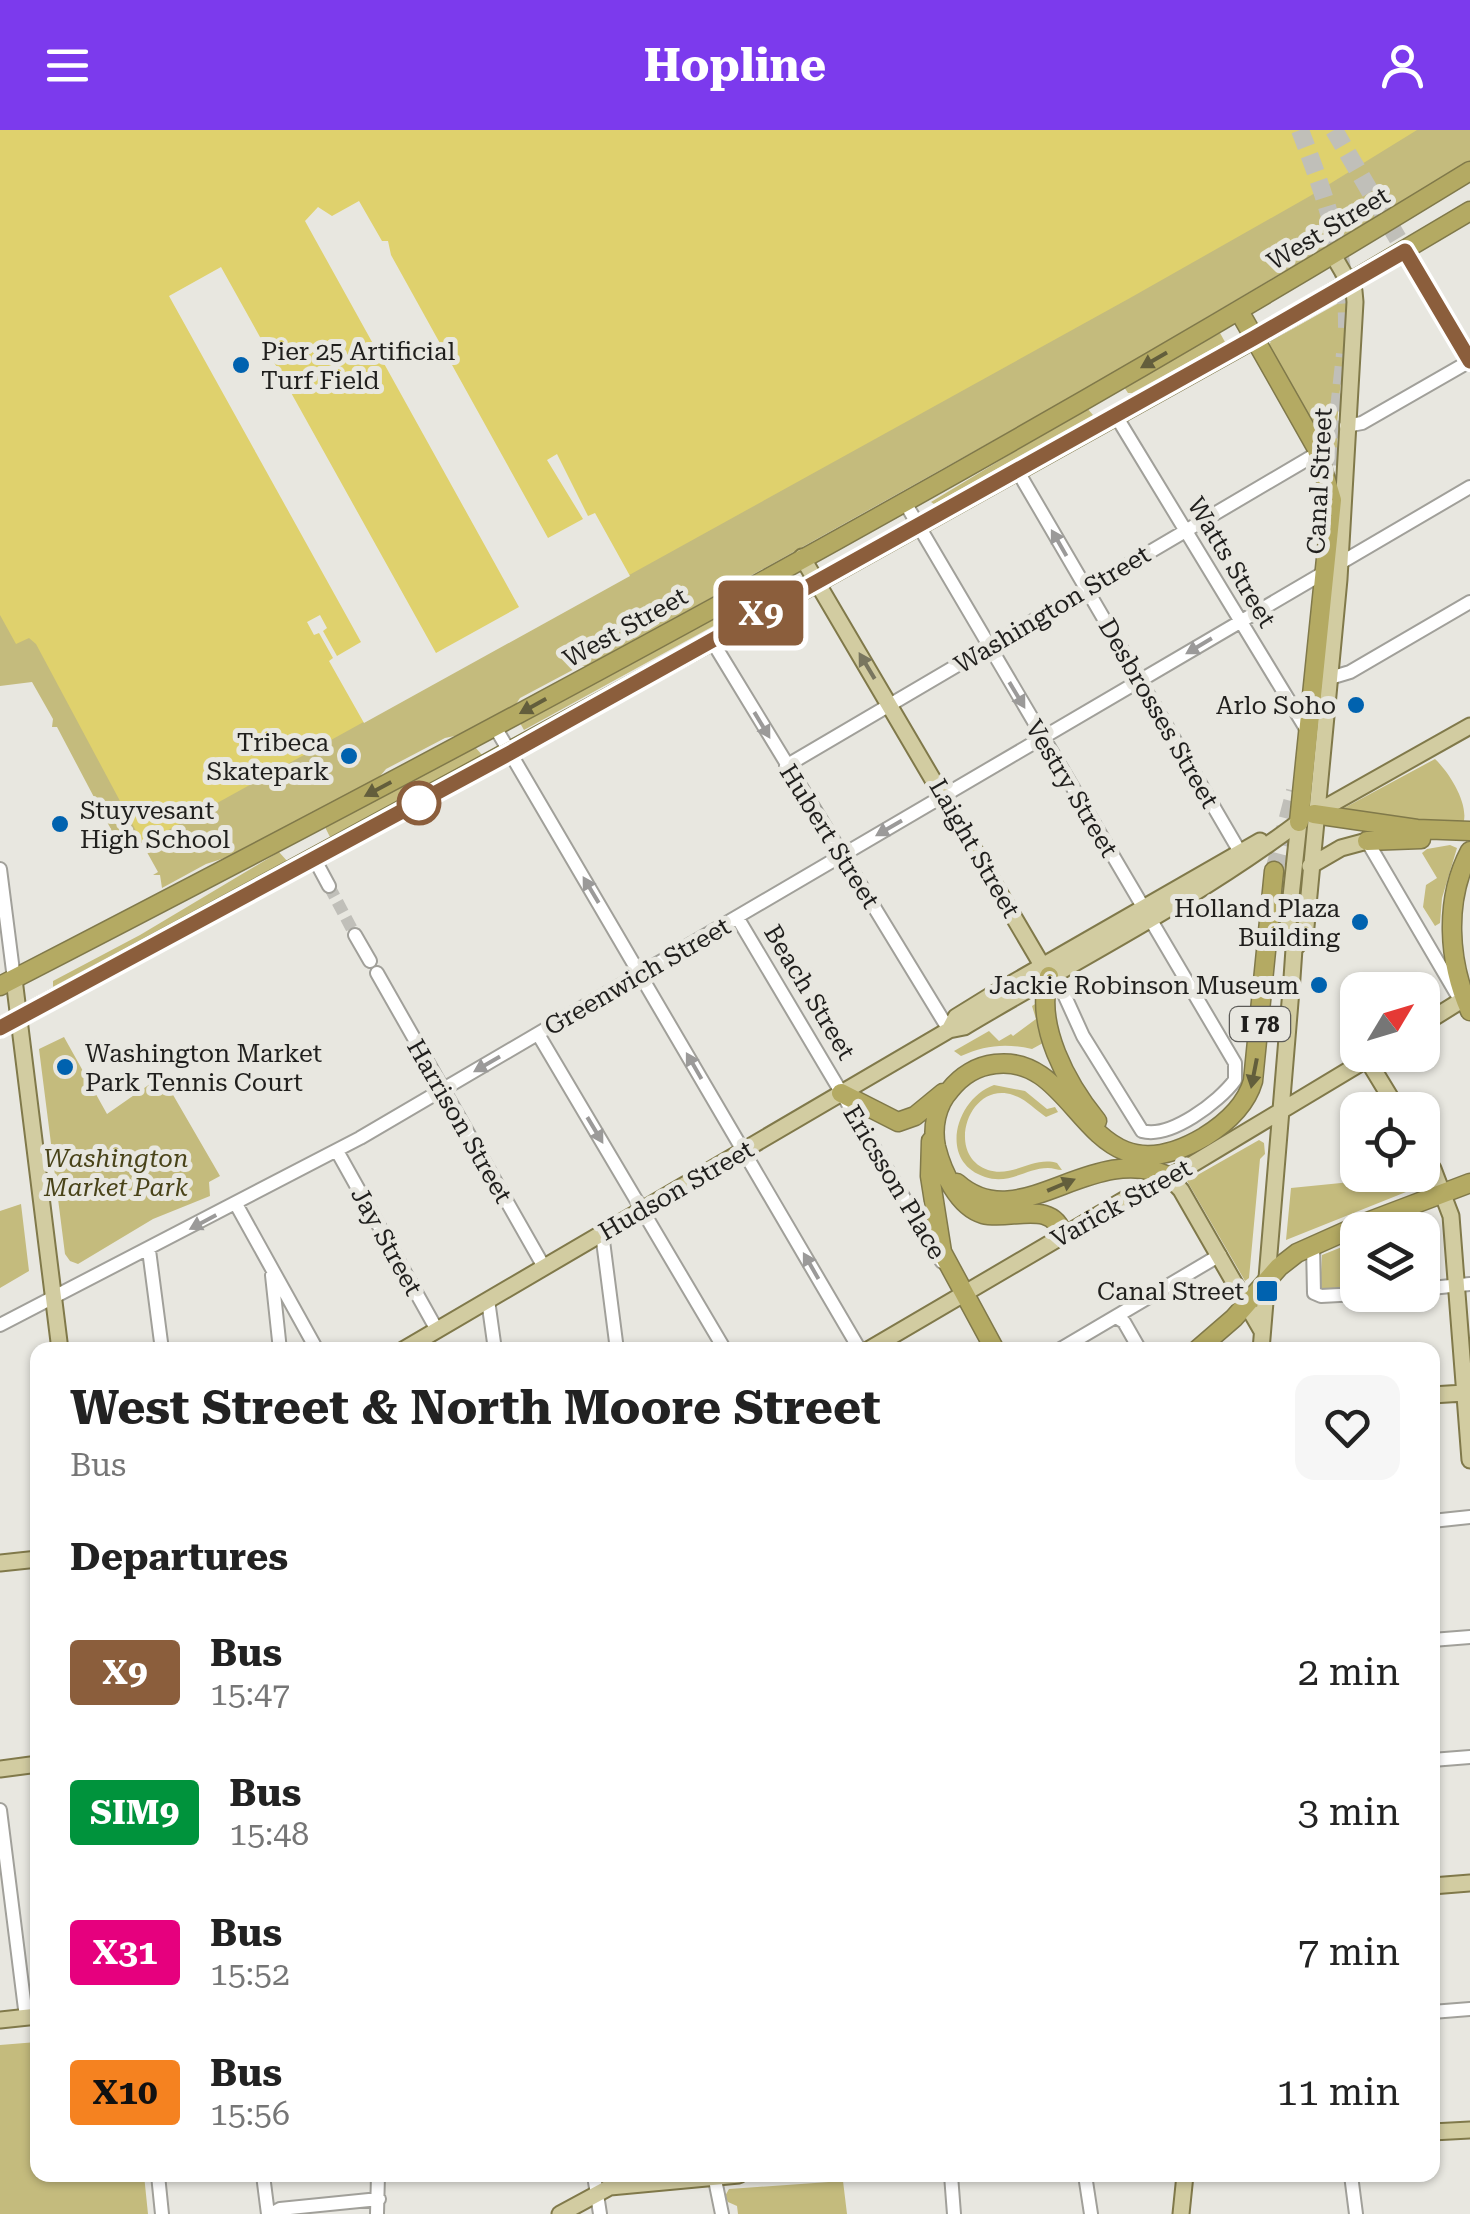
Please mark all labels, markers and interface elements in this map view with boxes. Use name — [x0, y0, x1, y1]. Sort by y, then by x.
icon: menu — [40, 38, 95, 93]
icon: person — [1375, 38, 1430, 93]
text: Hopline — [644, 39, 826, 92]
street label: West Street — [1262, 181, 1395, 276]
place label: Pier 25 Artificial Turf Field — [261, 337, 456, 395]
one-way arrow — [1140, 351, 1169, 368]
marker: Pier 25 Artificial Turf Field — [230, 354, 252, 376]
street label: Canal Street — [1301, 407, 1338, 555]
street label: Watts Street — [1181, 492, 1282, 632]
one-way arrow — [1051, 529, 1068, 557]
street label: Washington Street — [949, 540, 1155, 679]
line badge: X9 — [716, 580, 806, 646]
street label: West Street — [558, 581, 692, 673]
text: X9 — [738, 593, 784, 634]
street label: Desbrosses Street — [1093, 613, 1225, 813]
one-way arrow — [1185, 637, 1213, 654]
one-way arrow — [859, 652, 876, 680]
one-way arrow — [1008, 681, 1025, 709]
place label: Arlo Soho — [1216, 691, 1336, 720]
marker: Arlo Soho — [1345, 694, 1367, 716]
one-way arrow — [519, 697, 547, 714]
one-way arrow — [753, 711, 770, 739]
street label: Vestry Street — [1019, 715, 1124, 862]
place label: Tribeca Skatepark — [207, 728, 329, 786]
marker: Tribeca Skatepark — [338, 745, 360, 767]
street label: Hubert Street — [774, 759, 885, 914]
street label: Laight Street — [923, 774, 1026, 923]
one-way arrow — [364, 780, 393, 797]
unlabelled marker — [398, 782, 440, 824]
place label: Stuyvesant High School — [80, 796, 230, 854]
marker: Stuyvesant High School — [49, 813, 71, 835]
one-way arrow — [875, 819, 903, 837]
one-way arrow — [583, 876, 600, 904]
place label: Holland Plaza Building — [1174, 894, 1341, 952]
street label: Greenwich Street — [539, 911, 735, 1041]
marker: Holland Plaza Building — [1349, 911, 1371, 933]
street label: Beach Street — [758, 920, 861, 1065]
place label: Jackie Robinson Museum — [989, 971, 1299, 1000]
north arrow — [1340, 972, 1440, 1072]
map controls — [1340, 972, 1440, 1312]
marker: Jackie Robinson Museum — [1308, 974, 1330, 996]
road number: I 78 — [1230, 1007, 1290, 1041]
street label: Harrison Street — [401, 1034, 518, 1208]
place label: Washington Market Park Tennis Court — [85, 1039, 322, 1097]
one-way arrow — [686, 1052, 703, 1081]
one-way arrow — [473, 1055, 501, 1072]
marker: Washington Market Park Tennis Court — [54, 1056, 76, 1078]
one-way arrow — [1246, 1058, 1261, 1089]
button: locate — [1340, 1092, 1440, 1192]
street label: Ericsson Place — [837, 1100, 952, 1264]
one-way arrow — [586, 1116, 603, 1144]
street label: Hudson Street — [594, 1134, 759, 1246]
park label: Washington Market Park — [43, 1144, 188, 1202]
street label: Varick Street — [1046, 1153, 1196, 1254]
one-way arrow — [1046, 1176, 1076, 1192]
street label: Jay Street — [345, 1182, 428, 1300]
button: layers — [1340, 1212, 1440, 1312]
one-way arrow — [188, 1213, 217, 1230]
one-way arrow — [803, 1252, 820, 1280]
place label: Canal Street — [1097, 1277, 1244, 1306]
marker: Canal Street — [1254, 1278, 1280, 1304]
button: heart — [1295, 1375, 1400, 1480]
text: West Street & North Moore Street — [70, 1380, 881, 1436]
text: Bus — [70, 1446, 126, 1484]
text: Departures — [70, 1535, 288, 1579]
text: Bus — [210, 1631, 282, 1675]
text: 2 min — [1298, 1650, 1400, 1694]
text: X9 — [102, 1652, 148, 1693]
text: 15:47 — [210, 1675, 290, 1713]
text: Bus — [229, 1771, 301, 1815]
text: 3 min — [1298, 1790, 1400, 1834]
text: SIM9 — [90, 1792, 179, 1833]
text: 15:48 — [229, 1815, 309, 1853]
text: Bus — [210, 1911, 282, 1955]
text: 7 min — [1298, 1930, 1400, 1974]
text: X31 — [93, 1932, 157, 1973]
text: 15:52 — [210, 1955, 290, 1993]
text: Bus — [210, 2051, 282, 2095]
text: 11 min — [1277, 2070, 1400, 2114]
text: X10 — [93, 2072, 157, 2113]
text: 15:56 — [210, 2095, 290, 2133]

